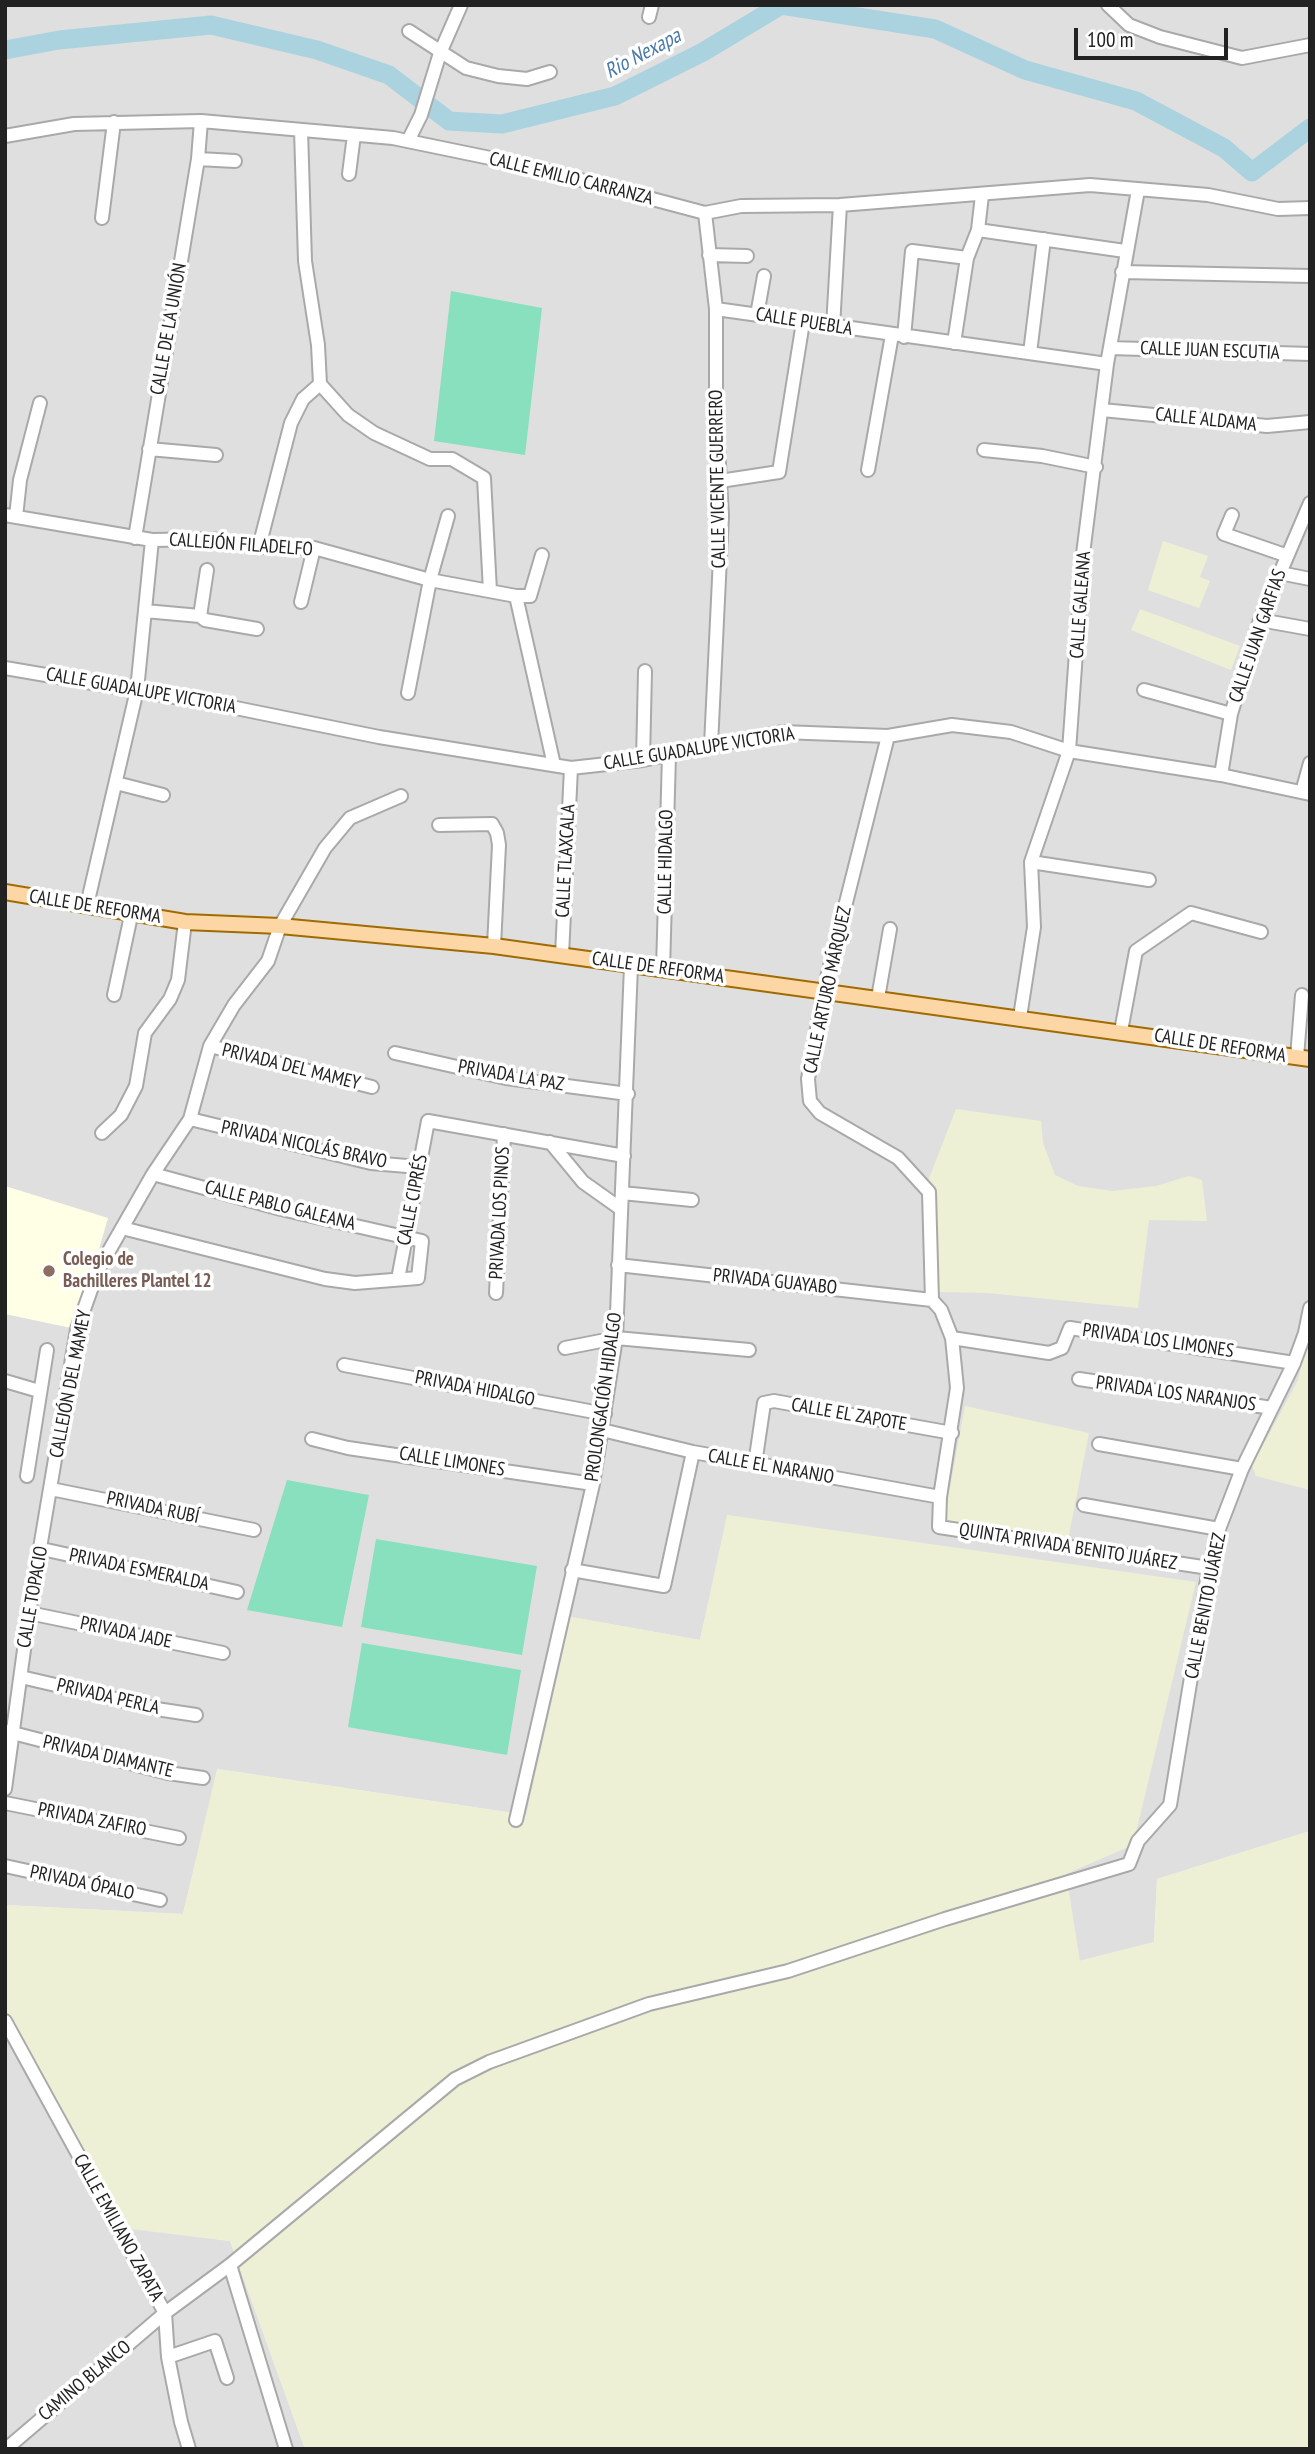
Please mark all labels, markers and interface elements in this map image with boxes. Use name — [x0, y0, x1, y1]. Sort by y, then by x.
scale bar — [1077, 14, 1231, 58]
water label: Rio Nexapa — [601, 24, 685, 84]
text: 100 m — [1087, 26, 1133, 53]
street label: CALLE EMILIO CARRANZA — [487, 148, 655, 210]
street label: CALLE DE LA UNIÓN — [146, 261, 192, 397]
street label: CALLE PUEBLA — [754, 303, 854, 341]
street label: CALLE JUAN ESCUTIA — [1140, 337, 1280, 365]
street label: CALLE VICENTE GUERRERO — [705, 389, 731, 569]
street label: CALLE ALDAMA — [1154, 403, 1258, 437]
street label: CALLEJÓN FILADELFO — [168, 529, 314, 561]
street label: CALLE GALEANA — [1066, 550, 1096, 660]
street label: CALLE JUAN GARFIAS — [1224, 566, 1292, 706]
street label: CALLE GUADALUPE VICTORIA — [44, 663, 238, 719]
street label: CALLE GUADALUPE VICTORIA — [602, 723, 796, 775]
street label: CALLE TLAXCALA — [552, 804, 580, 918]
street label: CALLE HIDALGO — [654, 809, 678, 915]
street label: CALLE DE REFORMA — [27, 885, 163, 929]
street label: CALLE ARTURO MÁRQUEZ — [799, 904, 857, 1076]
street label: CALLE DE REFORMA — [591, 947, 725, 989]
street label: CALLE DE REFORMA — [1152, 1024, 1288, 1068]
street label: PRIVADA DEL MAMEY — [219, 1039, 363, 1095]
street label: PRIVADA LA PAZ — [456, 1055, 566, 1097]
street label: PRIVADA NICOLÁS BRAVO — [219, 1116, 389, 1174]
street label: PRIVADA LOS PINOS — [485, 1146, 515, 1280]
street label: CALLE CIPRÉS — [393, 1153, 433, 1247]
street label: CALLE PABLO GALEANA — [202, 1176, 358, 1236]
place label: Colegio de Bachilleres Plantel 12 — [63, 1249, 212, 1293]
marker: Colegio de Bachilleres Plantel 12 — [41, 1263, 57, 1279]
street label: PRIVADA GUAYABO — [712, 1264, 838, 1300]
street label: CALLEJÓN DEL MAMEY — [45, 1308, 97, 1460]
street label: PROLONGACIÓN HIDALGO — [581, 1311, 627, 1483]
street label: PRIVADA LOS LIMONES — [1081, 1319, 1235, 1363]
street label: PRIVADA HIDALGO — [413, 1366, 537, 1412]
street label: PRIVADA LOS NARANJOS — [1095, 1371, 1257, 1417]
street label: CALLE EL ZAPOTE — [789, 1394, 909, 1436]
street label: CALLE LIMONES — [398, 1442, 506, 1482]
street label: CALLE EL NARANJO — [706, 1445, 836, 1489]
street label: PRIVADA RUBÍ — [105, 1487, 201, 1529]
street label: QUINTA PRIVADA BENITO JUÁREZ — [957, 1519, 1179, 1575]
street label: CALLE BENITO JUÁREZ — [1181, 1531, 1231, 1681]
street label: CALLE TOPACIO — [13, 1544, 53, 1650]
street label: PRIVADA ESMERALDA — [67, 1544, 211, 1596]
street label: PRIVADA JADE — [78, 1612, 174, 1654]
street label: PRIVADA PERLA — [54, 1674, 162, 1720]
street label: PRIVADA DIAMANTE — [41, 1731, 175, 1783]
street label: PRIVADA ZAFIRO — [36, 1798, 148, 1842]
street label: PRIVADA ÓPALO — [28, 1861, 136, 1905]
street label: CALLE EMILIANO ZAPATA — [68, 2150, 168, 2306]
street label: CAMINO BLANCO — [34, 2336, 136, 2426]

